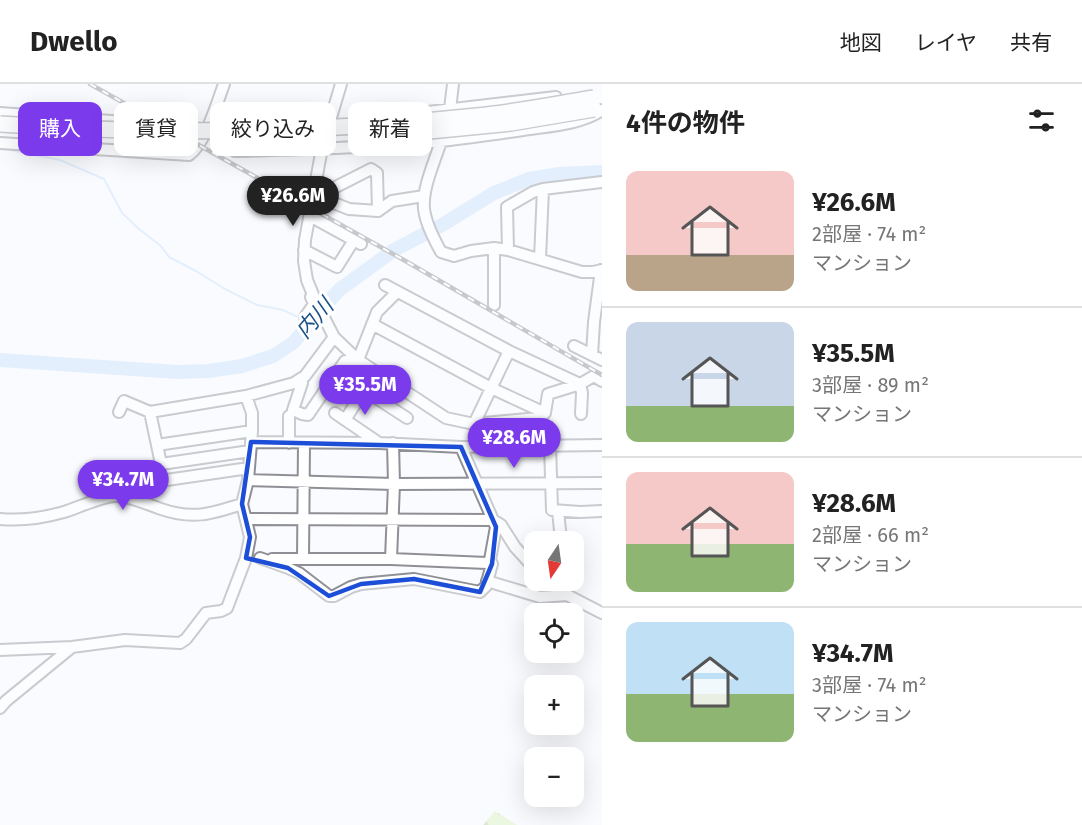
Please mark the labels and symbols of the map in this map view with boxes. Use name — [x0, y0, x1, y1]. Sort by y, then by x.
pin: ¥26.6M — [244, 176, 342, 227]
water label: 内川 — [290, 291, 340, 344]
pin: ¥35.5M — [316, 365, 414, 416]
pin: ¥28.6M — [465, 418, 563, 469]
pin: ¥34.7M — [74, 460, 172, 511]
north arrow — [524, 531, 584, 591]

